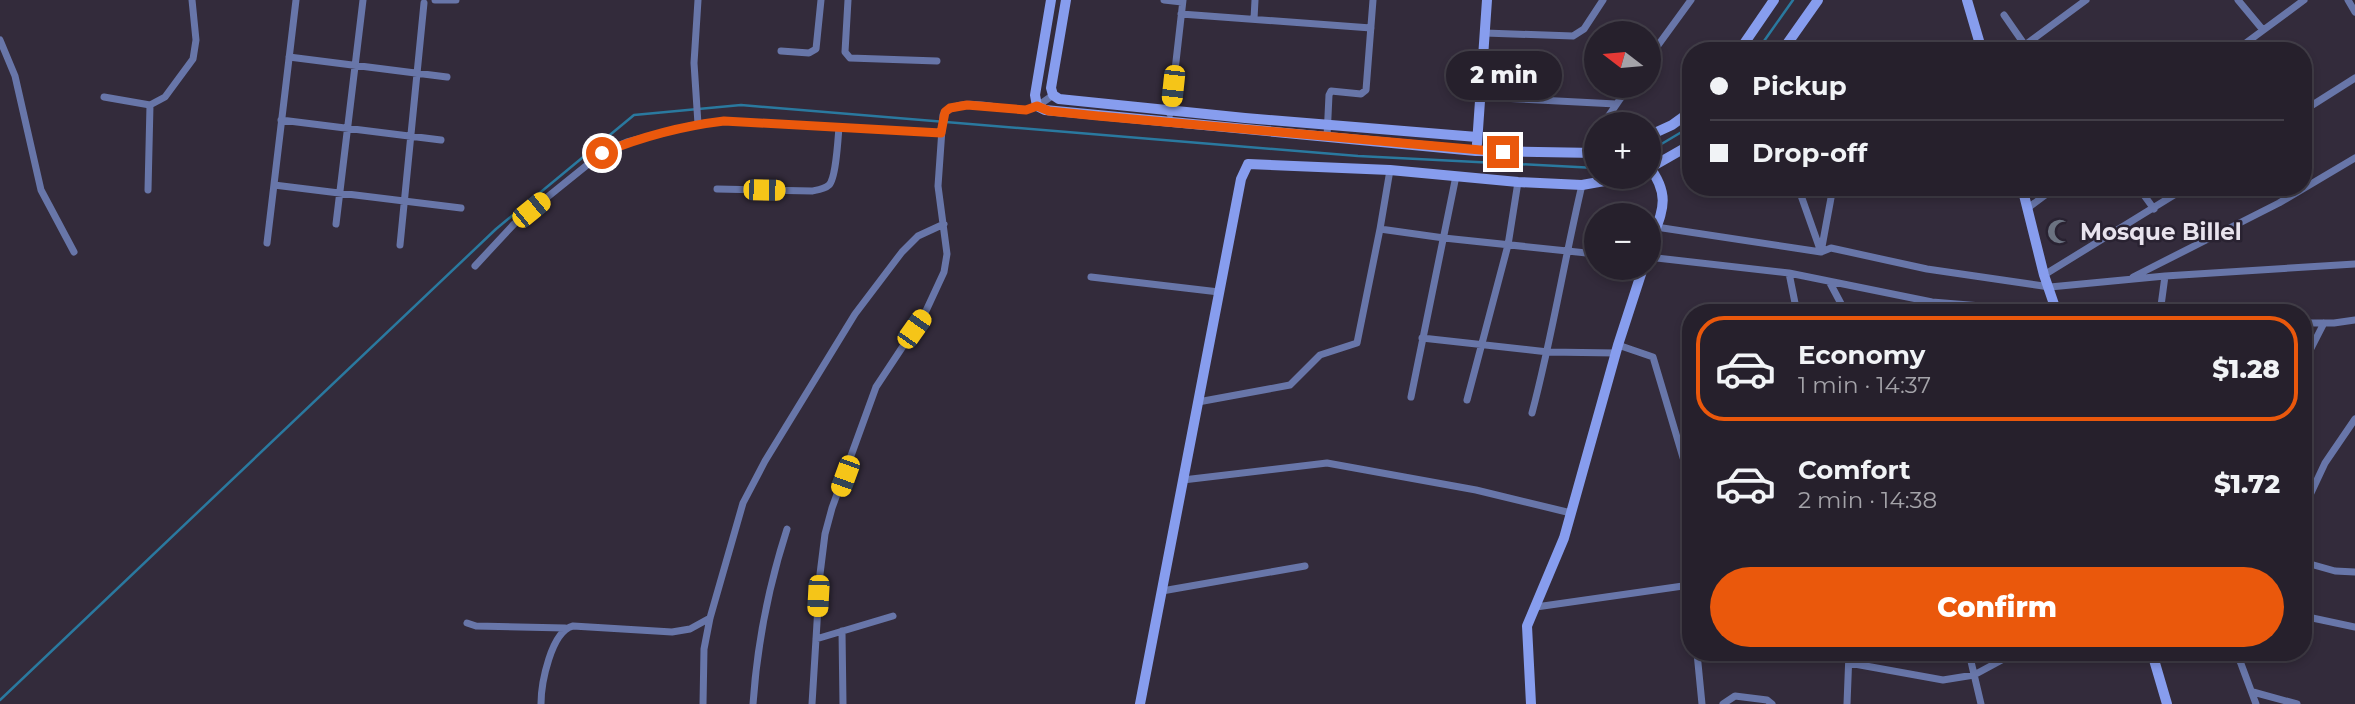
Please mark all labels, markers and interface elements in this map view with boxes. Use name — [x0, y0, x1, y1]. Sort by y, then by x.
north arrow — [1584, 21, 1661, 98]
map controls — [1584, 21, 1661, 280]
callout: 2 min — [1445, 51, 1561, 100]
text: 2 min — [1470, 61, 1538, 89]
car — [1161, 64, 1186, 108]
text: Pickup — [1752, 70, 1847, 102]
button: + — [1584, 112, 1661, 189]
route end — [1487, 136, 1519, 168]
route start — [586, 137, 618, 169]
text: Drop-off — [1752, 137, 1867, 169]
car — [743, 179, 786, 201]
car — [509, 189, 554, 231]
button: − — [1584, 203, 1661, 280]
mosque icon: Mosque Billel — [2046, 218, 2074, 246]
place label: Mosque Billel — [2080, 218, 2242, 246]
car — [894, 306, 935, 352]
icon: car — [1714, 337, 1777, 400]
text: Economy — [1798, 339, 1925, 371]
text: $1.28 — [2212, 353, 2280, 385]
text: 1 min · 14:37 — [1798, 371, 1931, 399]
icon: car — [1714, 452, 1777, 515]
car — [828, 453, 863, 499]
text: Comfort — [1798, 454, 1910, 486]
text: $1.72 — [2214, 468, 2280, 500]
text: 2 min · 14:38 — [1798, 486, 1937, 514]
button: Confirm — [1710, 567, 2284, 647]
car — [807, 574, 830, 618]

